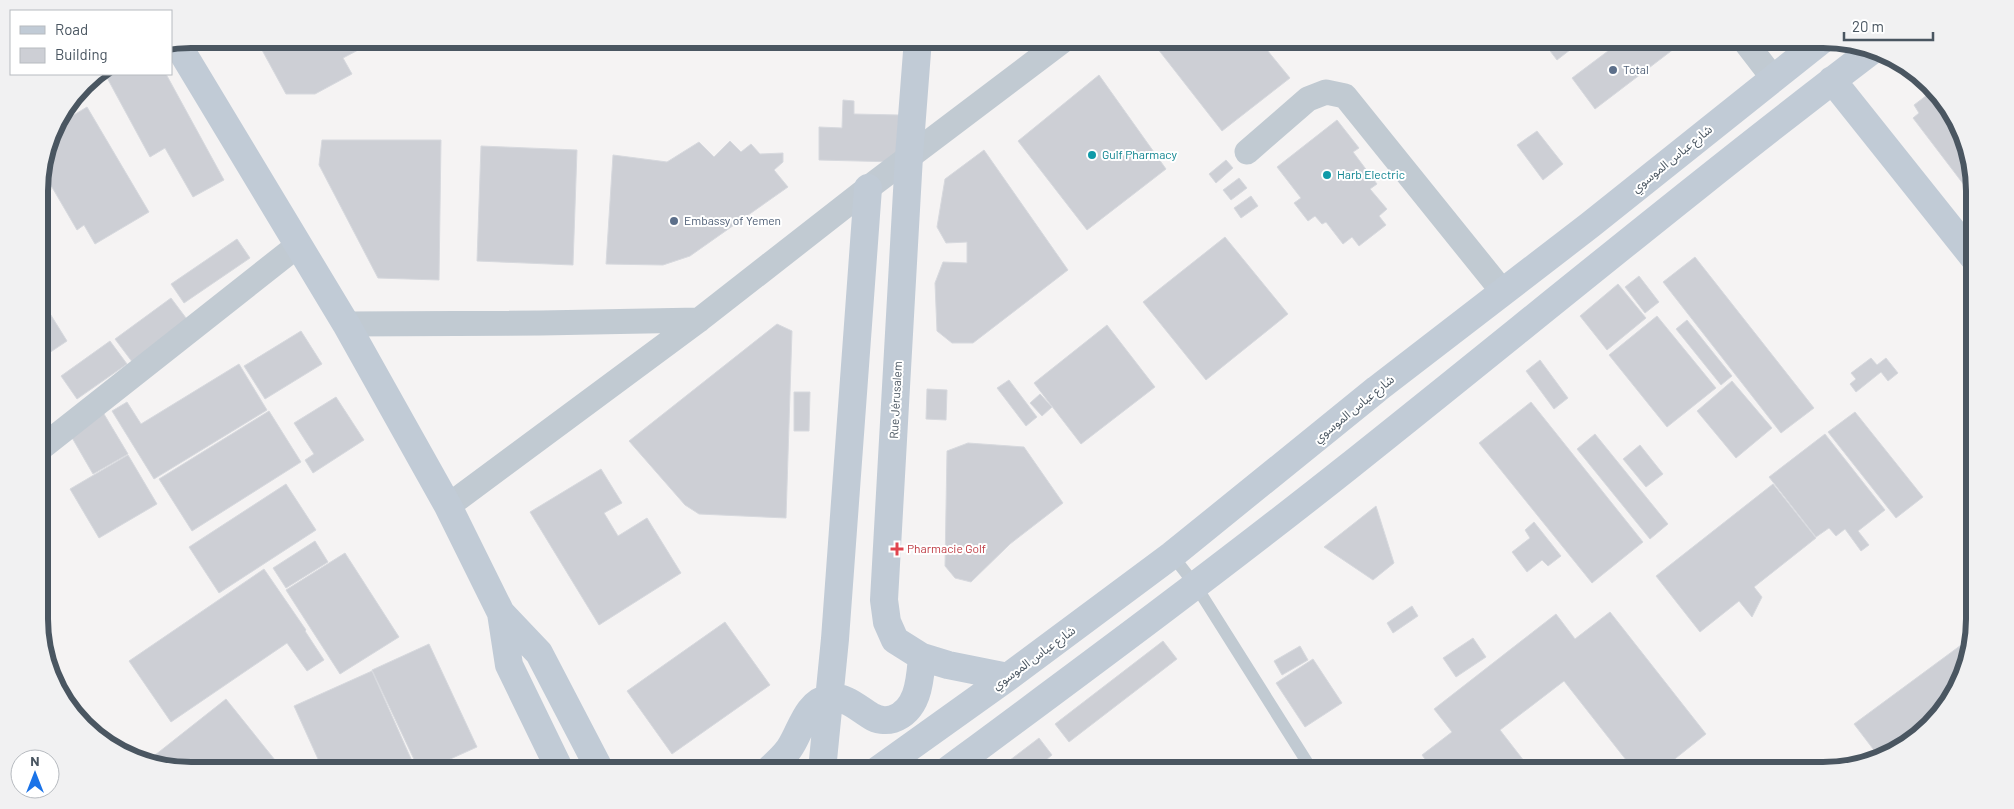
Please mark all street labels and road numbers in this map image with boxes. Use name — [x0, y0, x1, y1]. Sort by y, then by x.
street label: شارع عباس الموسوي — [1628, 122, 1717, 198]
street label: Rue Jérusalem — [886, 361, 904, 439]
street label: شارع عباس الموسوي — [1310, 372, 1399, 448]
street label: شارع عباس الموسوي — [989, 622, 1080, 695]

